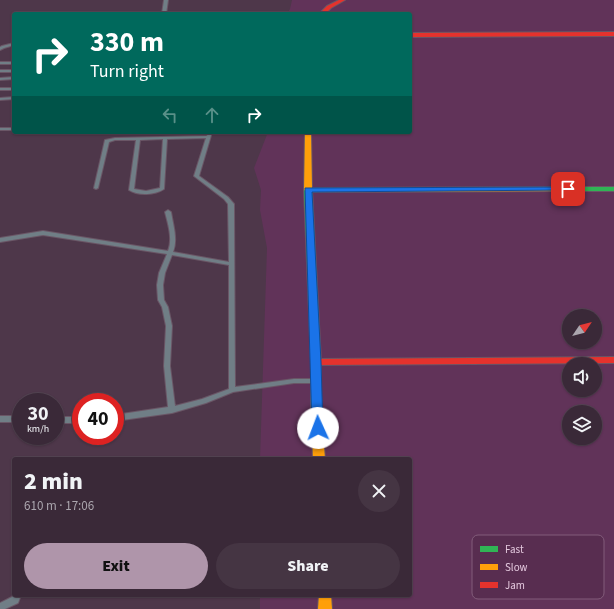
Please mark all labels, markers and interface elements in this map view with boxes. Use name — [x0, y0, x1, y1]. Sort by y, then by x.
text: 330 m — [90, 22, 164, 62]
icon: right — [24, 28, 76, 80]
text: Turn right — [90, 59, 164, 84]
icon: left — [159, 104, 181, 126]
icon: ahead — [201, 104, 223, 126]
icon: right — [243, 104, 265, 126]
pin — [551, 172, 585, 206]
icon: arrive — [557, 178, 579, 200]
north arrow — [562, 309, 602, 349]
map controls — [562, 309, 602, 445]
button: sound — [562, 357, 602, 397]
speed limit sign: 40 — [72, 393, 124, 445]
text: 30 — [27, 400, 49, 428]
button: layers — [562, 405, 602, 445]
position arrow — [297, 407, 339, 449]
text: km/h — [27, 422, 49, 436]
text: 2 min — [24, 464, 83, 499]
button: close — [358, 470, 400, 512]
text: 610 m · 17:06 — [24, 497, 94, 515]
legend — [472, 535, 604, 599]
text: Fast — [505, 542, 524, 557]
button: Exit — [24, 543, 208, 589]
button: Share — [216, 543, 400, 589]
text: Slow — [505, 560, 528, 575]
text: Jam — [505, 578, 525, 593]

